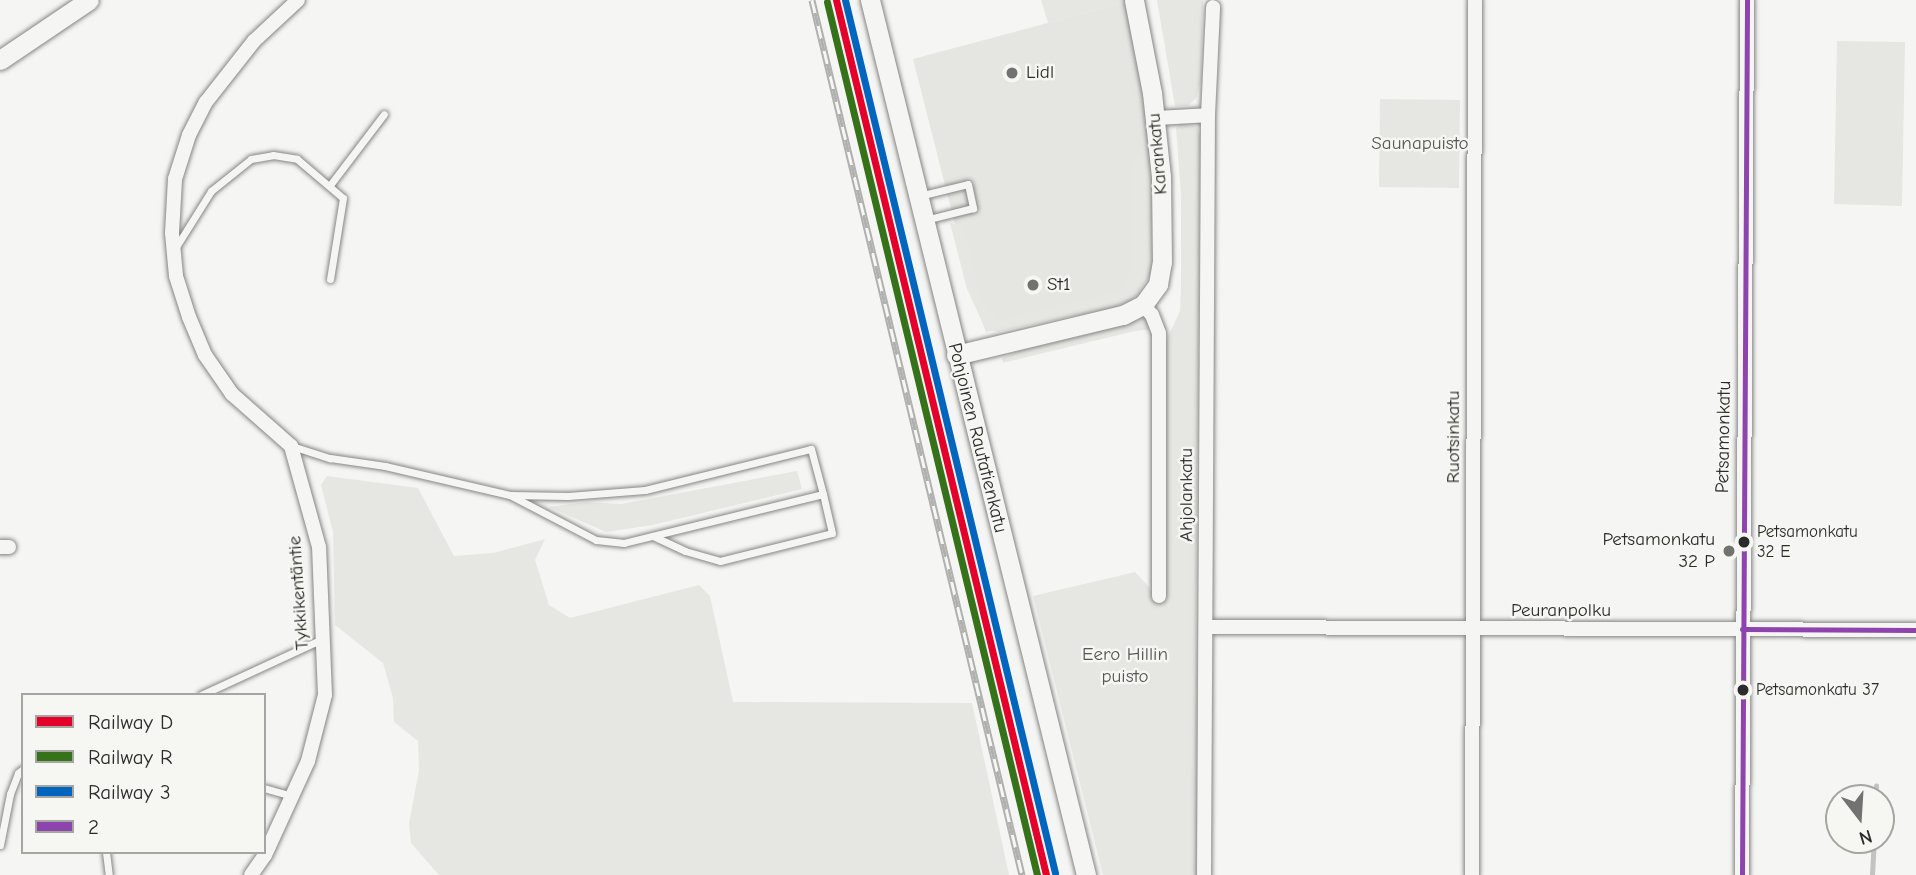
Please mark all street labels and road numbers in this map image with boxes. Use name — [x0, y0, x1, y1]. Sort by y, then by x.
street label: Karankatu — [1143, 112, 1173, 196]
street label: Pohjoinen Rautatienkatu — [942, 341, 1012, 535]
street label: Petsamonkatu — [1712, 381, 1736, 493]
street label: Ruotsinkatu — [1443, 391, 1465, 483]
street label: Ahjolankatu — [1176, 448, 1198, 542]
street label: Tykkikentäntie — [284, 535, 314, 651]
street label: Peuranpolku — [1511, 600, 1611, 622]

